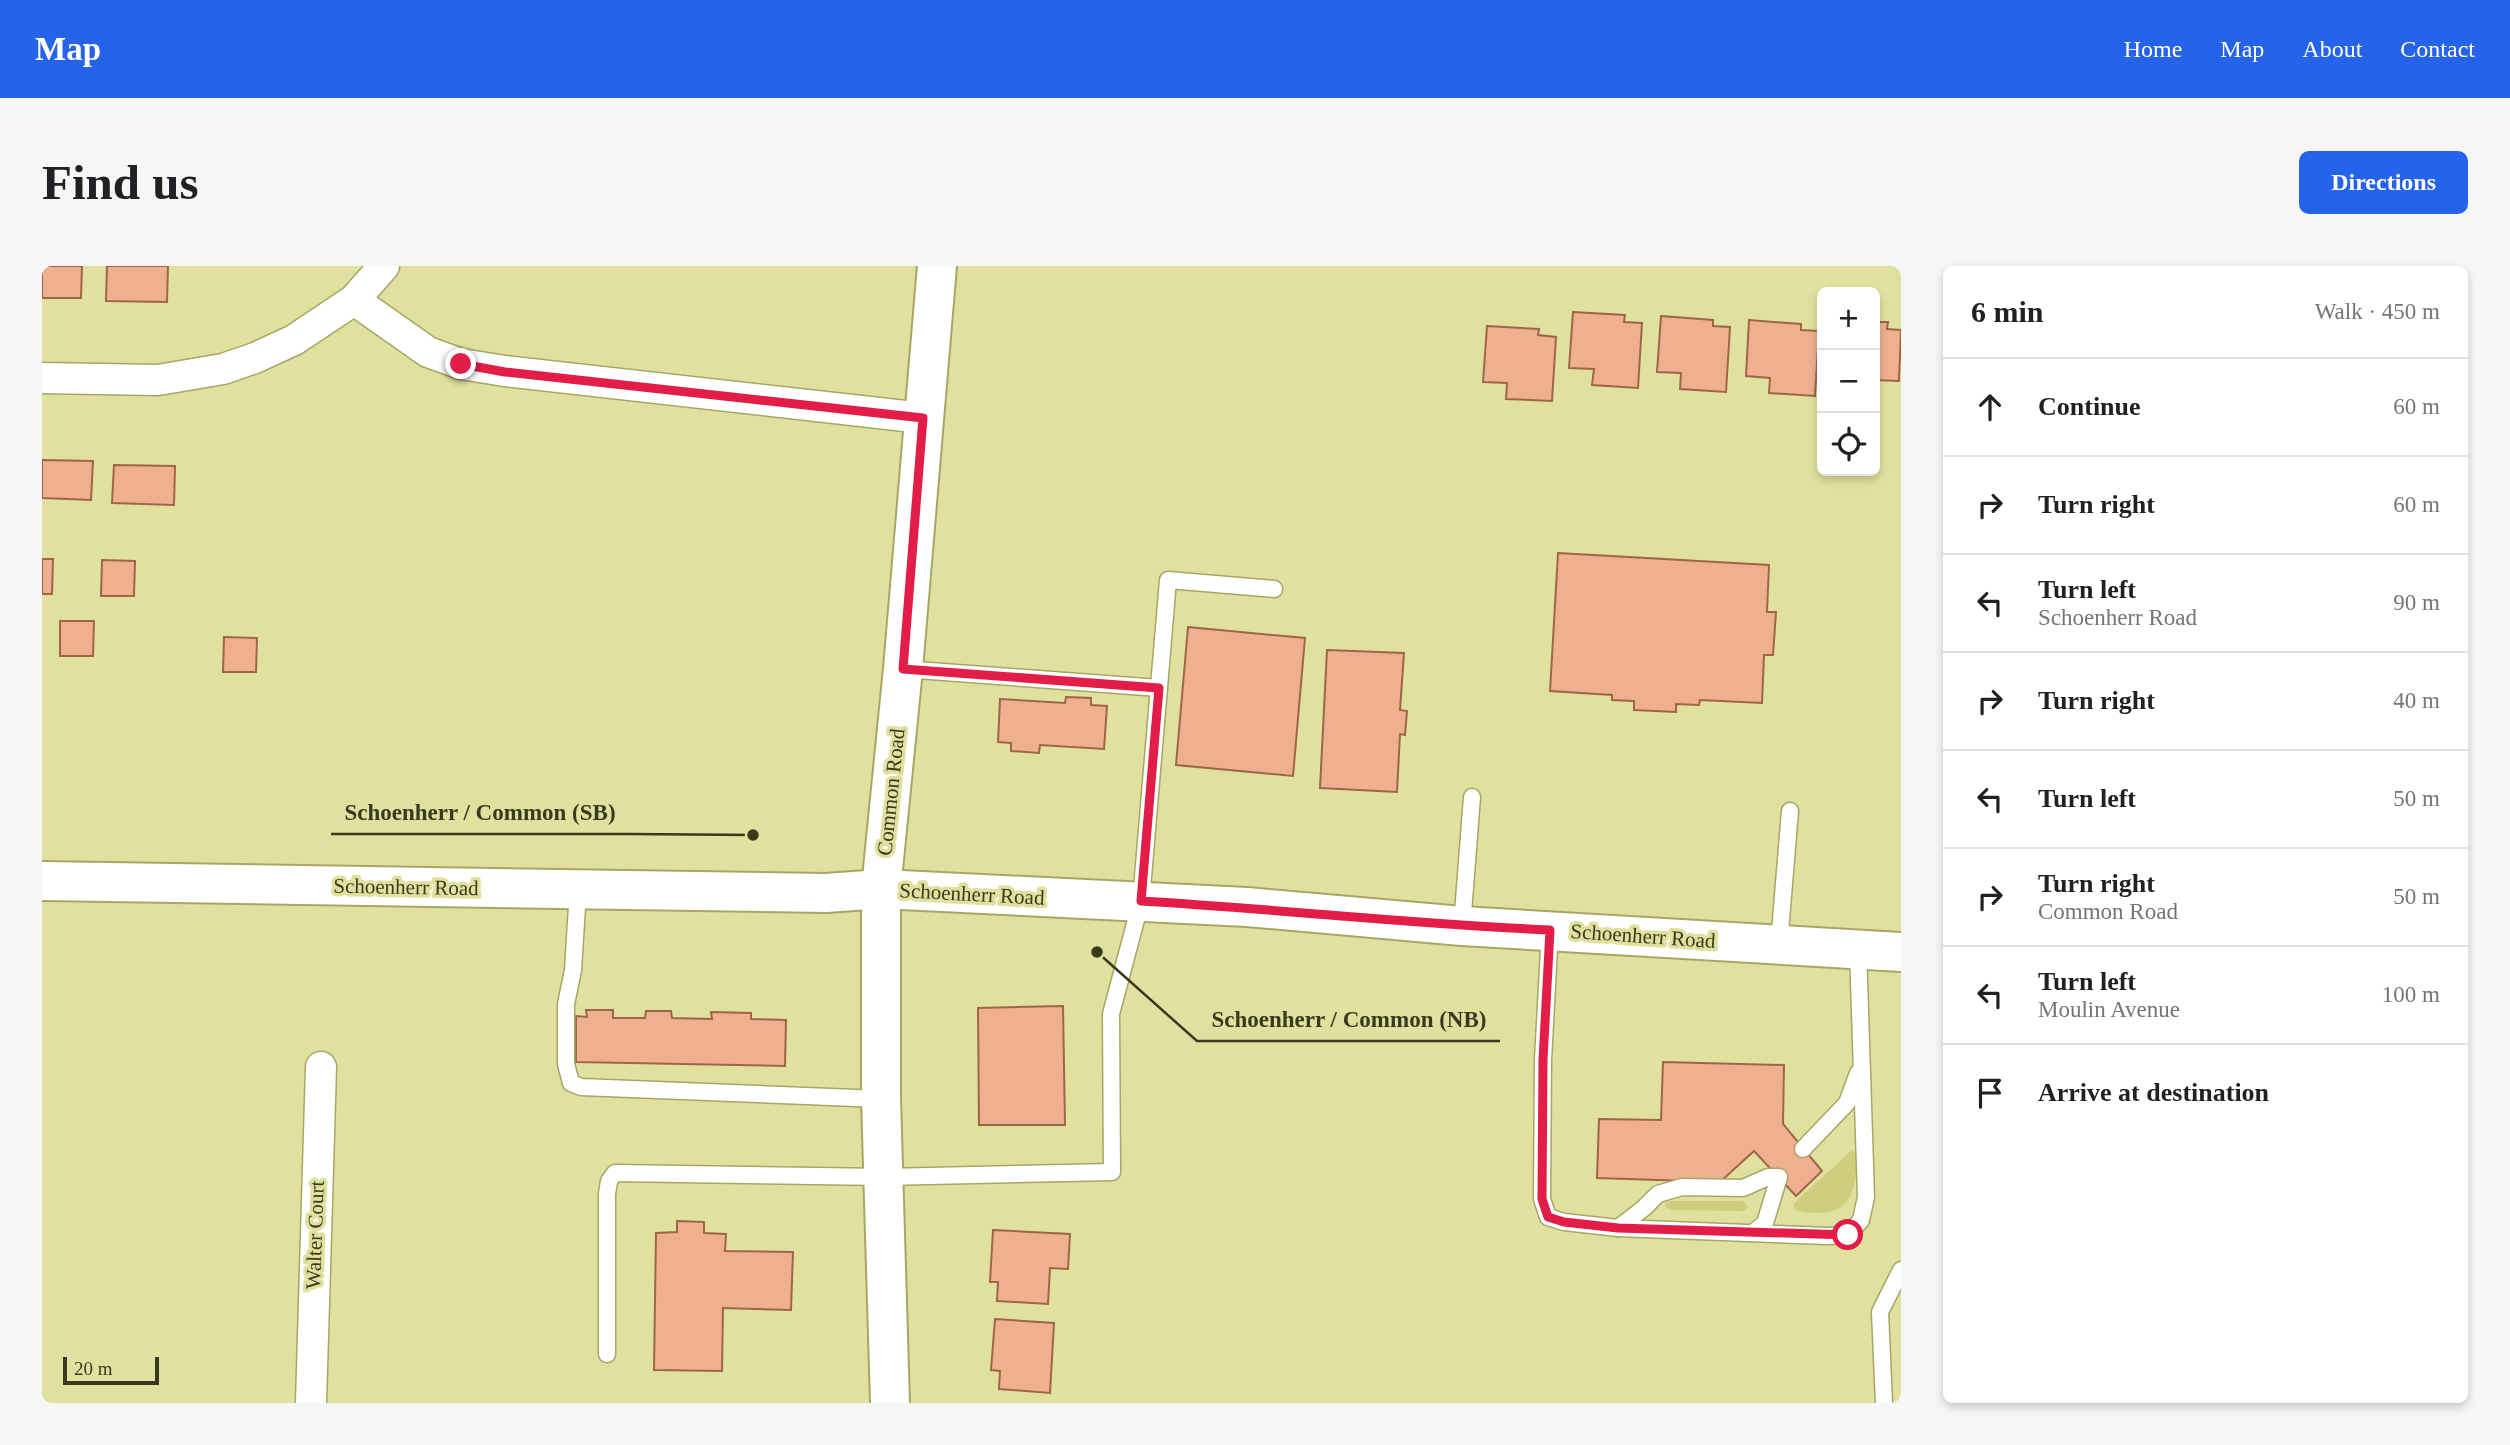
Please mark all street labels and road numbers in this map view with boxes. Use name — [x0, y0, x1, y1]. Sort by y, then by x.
street label: Common Road — [872, 727, 910, 857]
street label: Schoenherr Road — [333, 874, 479, 900]
street label: Schoenherr Road — [899, 878, 1046, 910]
street label: Schoenherr Road — [1570, 919, 1717, 953]
street label: Walter Court — [301, 1180, 329, 1290]

